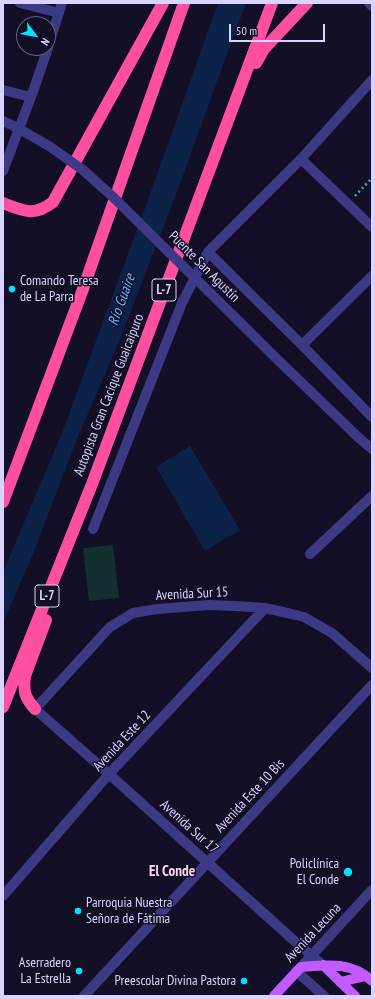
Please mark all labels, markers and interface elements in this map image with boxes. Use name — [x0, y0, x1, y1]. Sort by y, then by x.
north arrow — [16, 16, 56, 56]
scale bar — [231, 16, 327, 42]
text: 50 m — [236, 23, 257, 38]
text: N — [38, 36, 53, 48]
street label: Puente San Agustín — [165, 228, 243, 306]
water label: Río Guaire — [104, 272, 140, 328]
place label: Comando Teresa de La Parra — [20, 273, 99, 306]
road number: L-7 — [152, 279, 176, 301]
marker: Comando Teresa de La Parra — [7, 284, 17, 294]
street label: Autopista Gran Cacique Guaicaipuro — [70, 312, 148, 478]
street label: Avenida Sur 15 — [155, 584, 229, 604]
road number: L-7 — [35, 585, 59, 607]
street label: Avenida Este 12 — [90, 707, 154, 775]
street label: Avenida Este 10 Bis — [212, 756, 288, 836]
street label: Avenida Sur 17 — [156, 796, 222, 858]
place label: Policlínica El Conde — [290, 856, 339, 888]
district label: El Conde — [149, 863, 195, 881]
marker: Policlínica El Conde — [342, 866, 354, 878]
place label: Parroquia Nuestra Señora de Fátima — [86, 895, 172, 928]
street label: Avenida Lecuna — [281, 900, 345, 966]
marker: Parroquia Nuestra Señora de Fátima — [73, 906, 83, 916]
place label: Aserradero La Estrella — [19, 955, 71, 988]
marker: Aserradero La Estrella — [74, 966, 84, 976]
place label: Preescolar Divina Pastora — [115, 973, 236, 989]
marker: Preescolar Divina Pastora — [239, 976, 249, 986]

